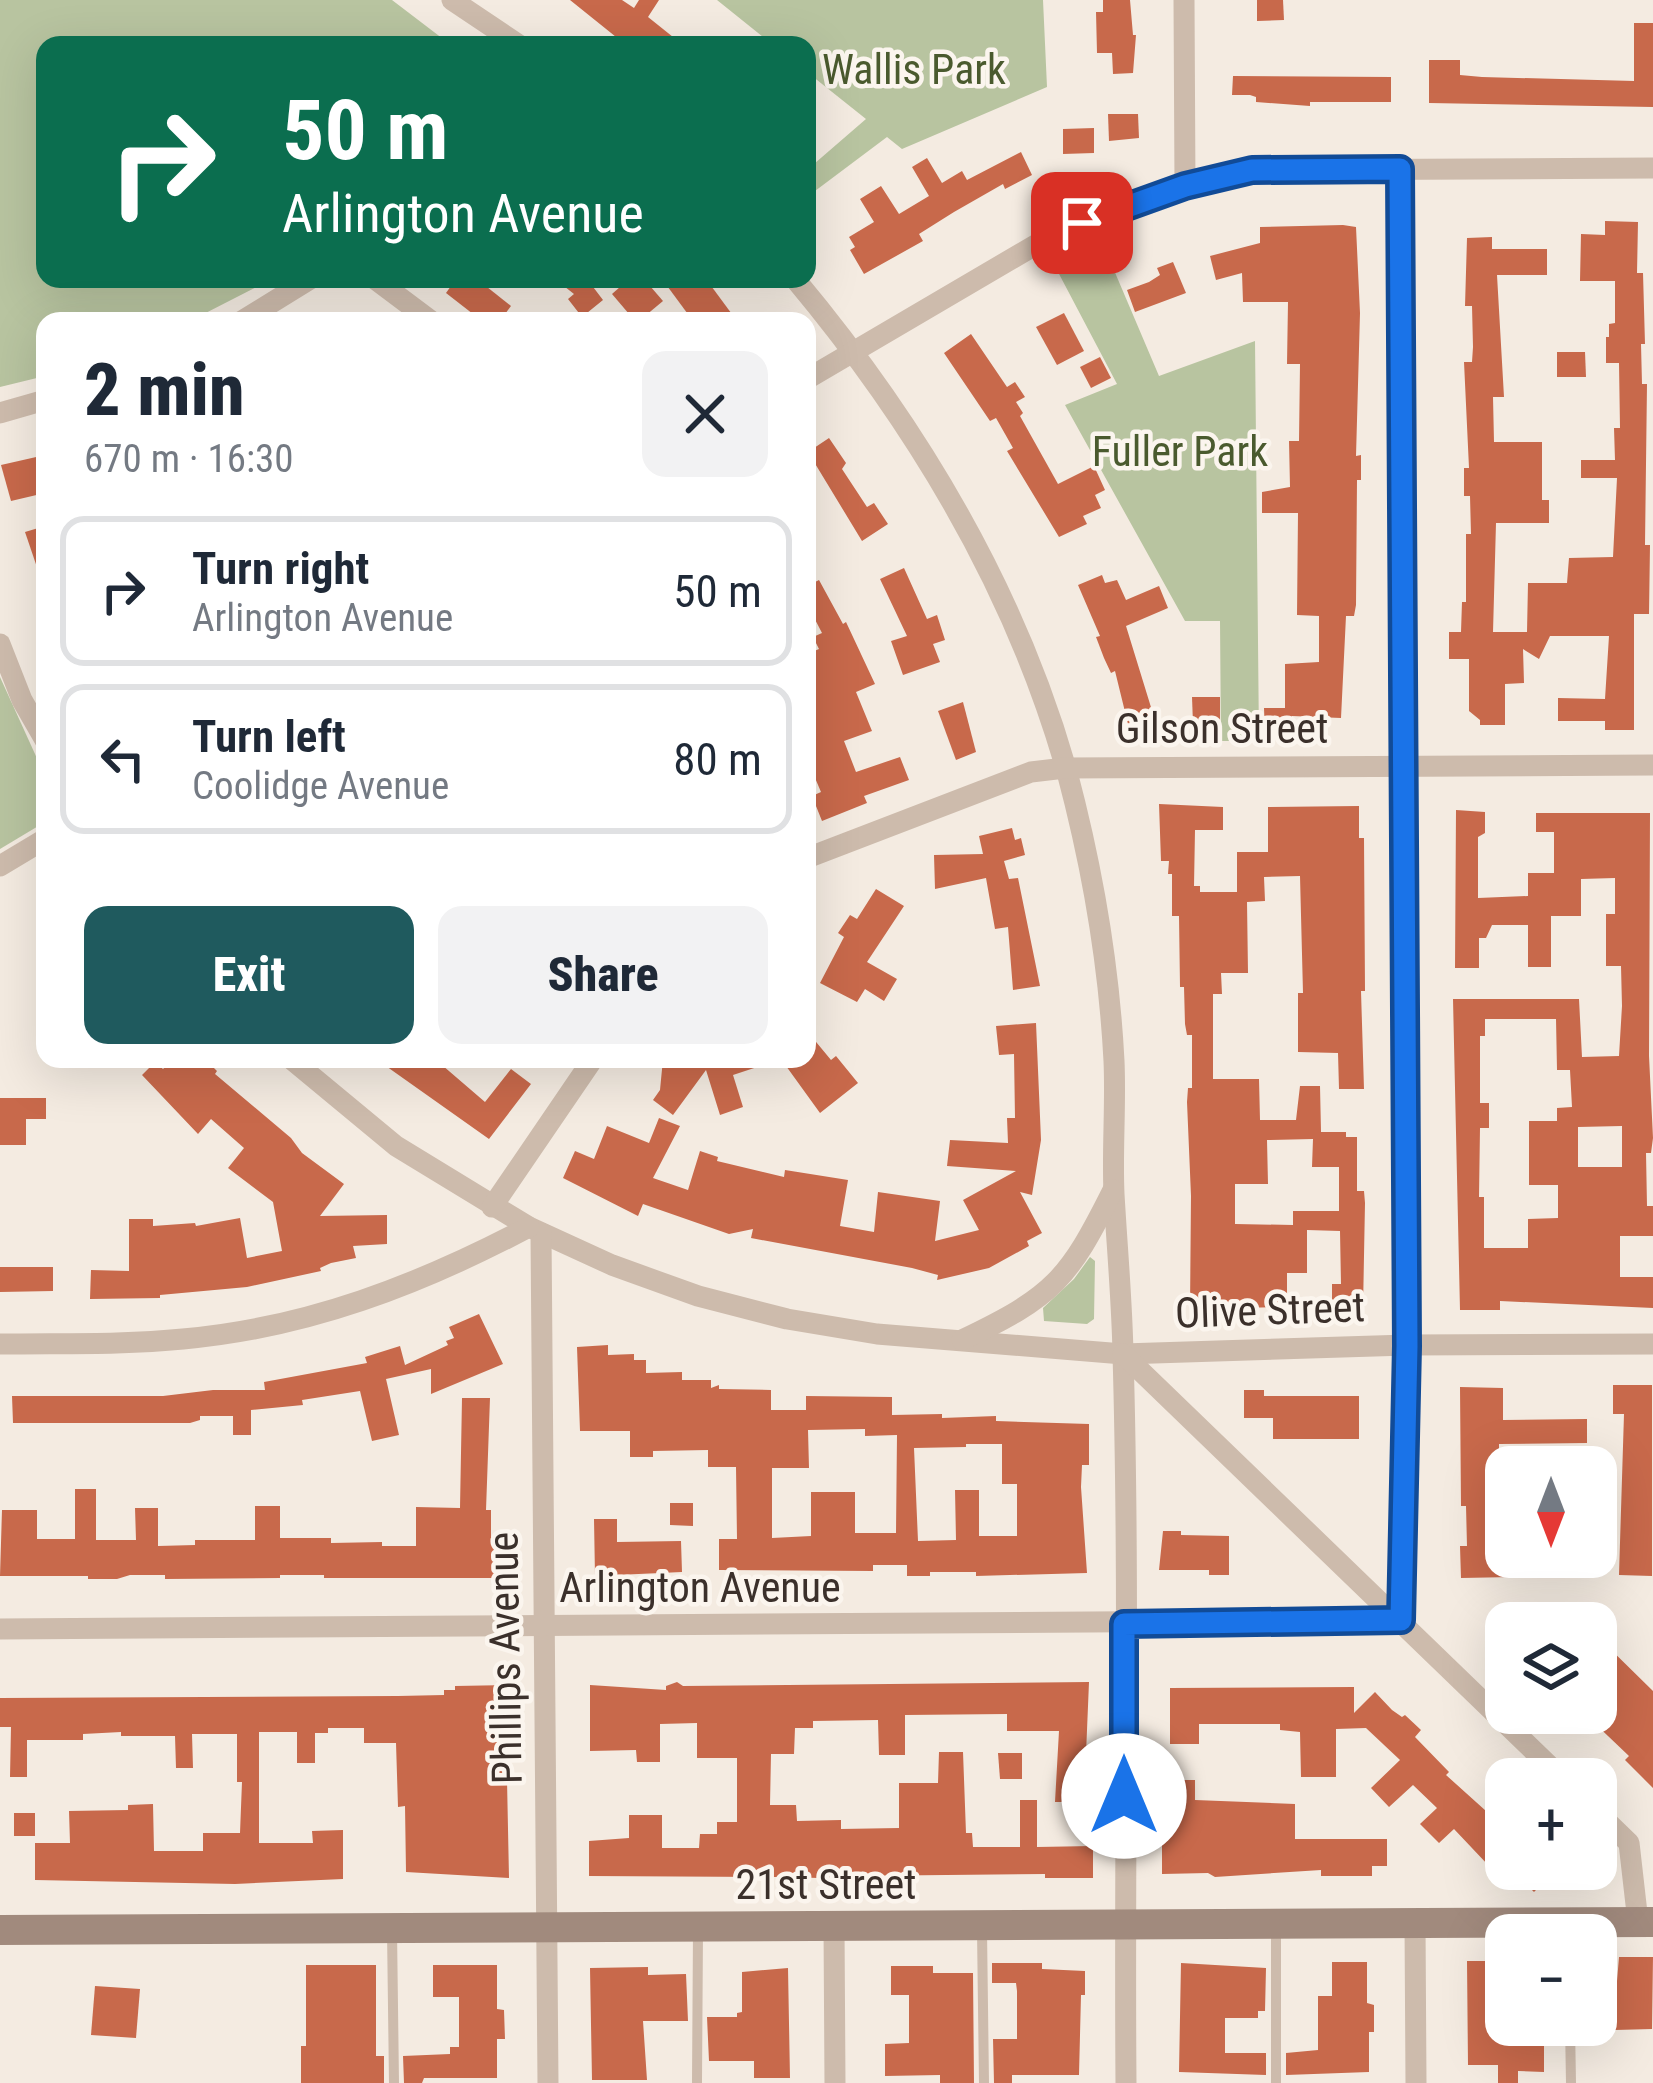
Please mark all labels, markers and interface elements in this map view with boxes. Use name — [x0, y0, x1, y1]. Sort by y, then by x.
park label: Wallis Park — [822, 45, 1006, 94]
text: 50 m — [282, 81, 449, 180]
icon: right — [84, 84, 240, 240]
pin — [1031, 172, 1133, 274]
text: Arlington Avenue — [282, 182, 644, 245]
icon: arrive — [1049, 190, 1115, 256]
text: 2 min — [84, 348, 245, 433]
button: close — [642, 351, 768, 477]
park label: Fuller Park — [1092, 427, 1268, 476]
text: 670 m · 16:30 — [84, 436, 294, 482]
text: Turn right — [192, 542, 369, 595]
icon: right — [90, 558, 156, 624]
text: 50 m — [673, 565, 762, 618]
text: Arlington Avenue — [192, 595, 453, 641]
street label: Gilson Street — [1116, 704, 1328, 753]
text: Turn left — [192, 710, 346, 763]
icon: left — [90, 726, 156, 792]
text: 80 m — [673, 733, 762, 786]
text: Coolidge Avenue — [192, 763, 449, 809]
button: Exit — [84, 906, 414, 1044]
button: Share — [438, 906, 768, 1044]
street label: Olive Street — [1174, 1282, 1366, 1338]
north arrow — [1485, 1446, 1617, 1578]
map controls — [1485, 1446, 1617, 2046]
street label: Phillips Avenue — [478, 1531, 532, 1785]
street label: Arlington Avenue — [559, 1563, 841, 1612]
button: layers — [1485, 1602, 1617, 1734]
position arrow — [1061, 1733, 1187, 1859]
button: + — [1485, 1758, 1617, 1890]
street label: 21st Street — [735, 1860, 917, 1909]
button: − — [1485, 1914, 1617, 2046]

